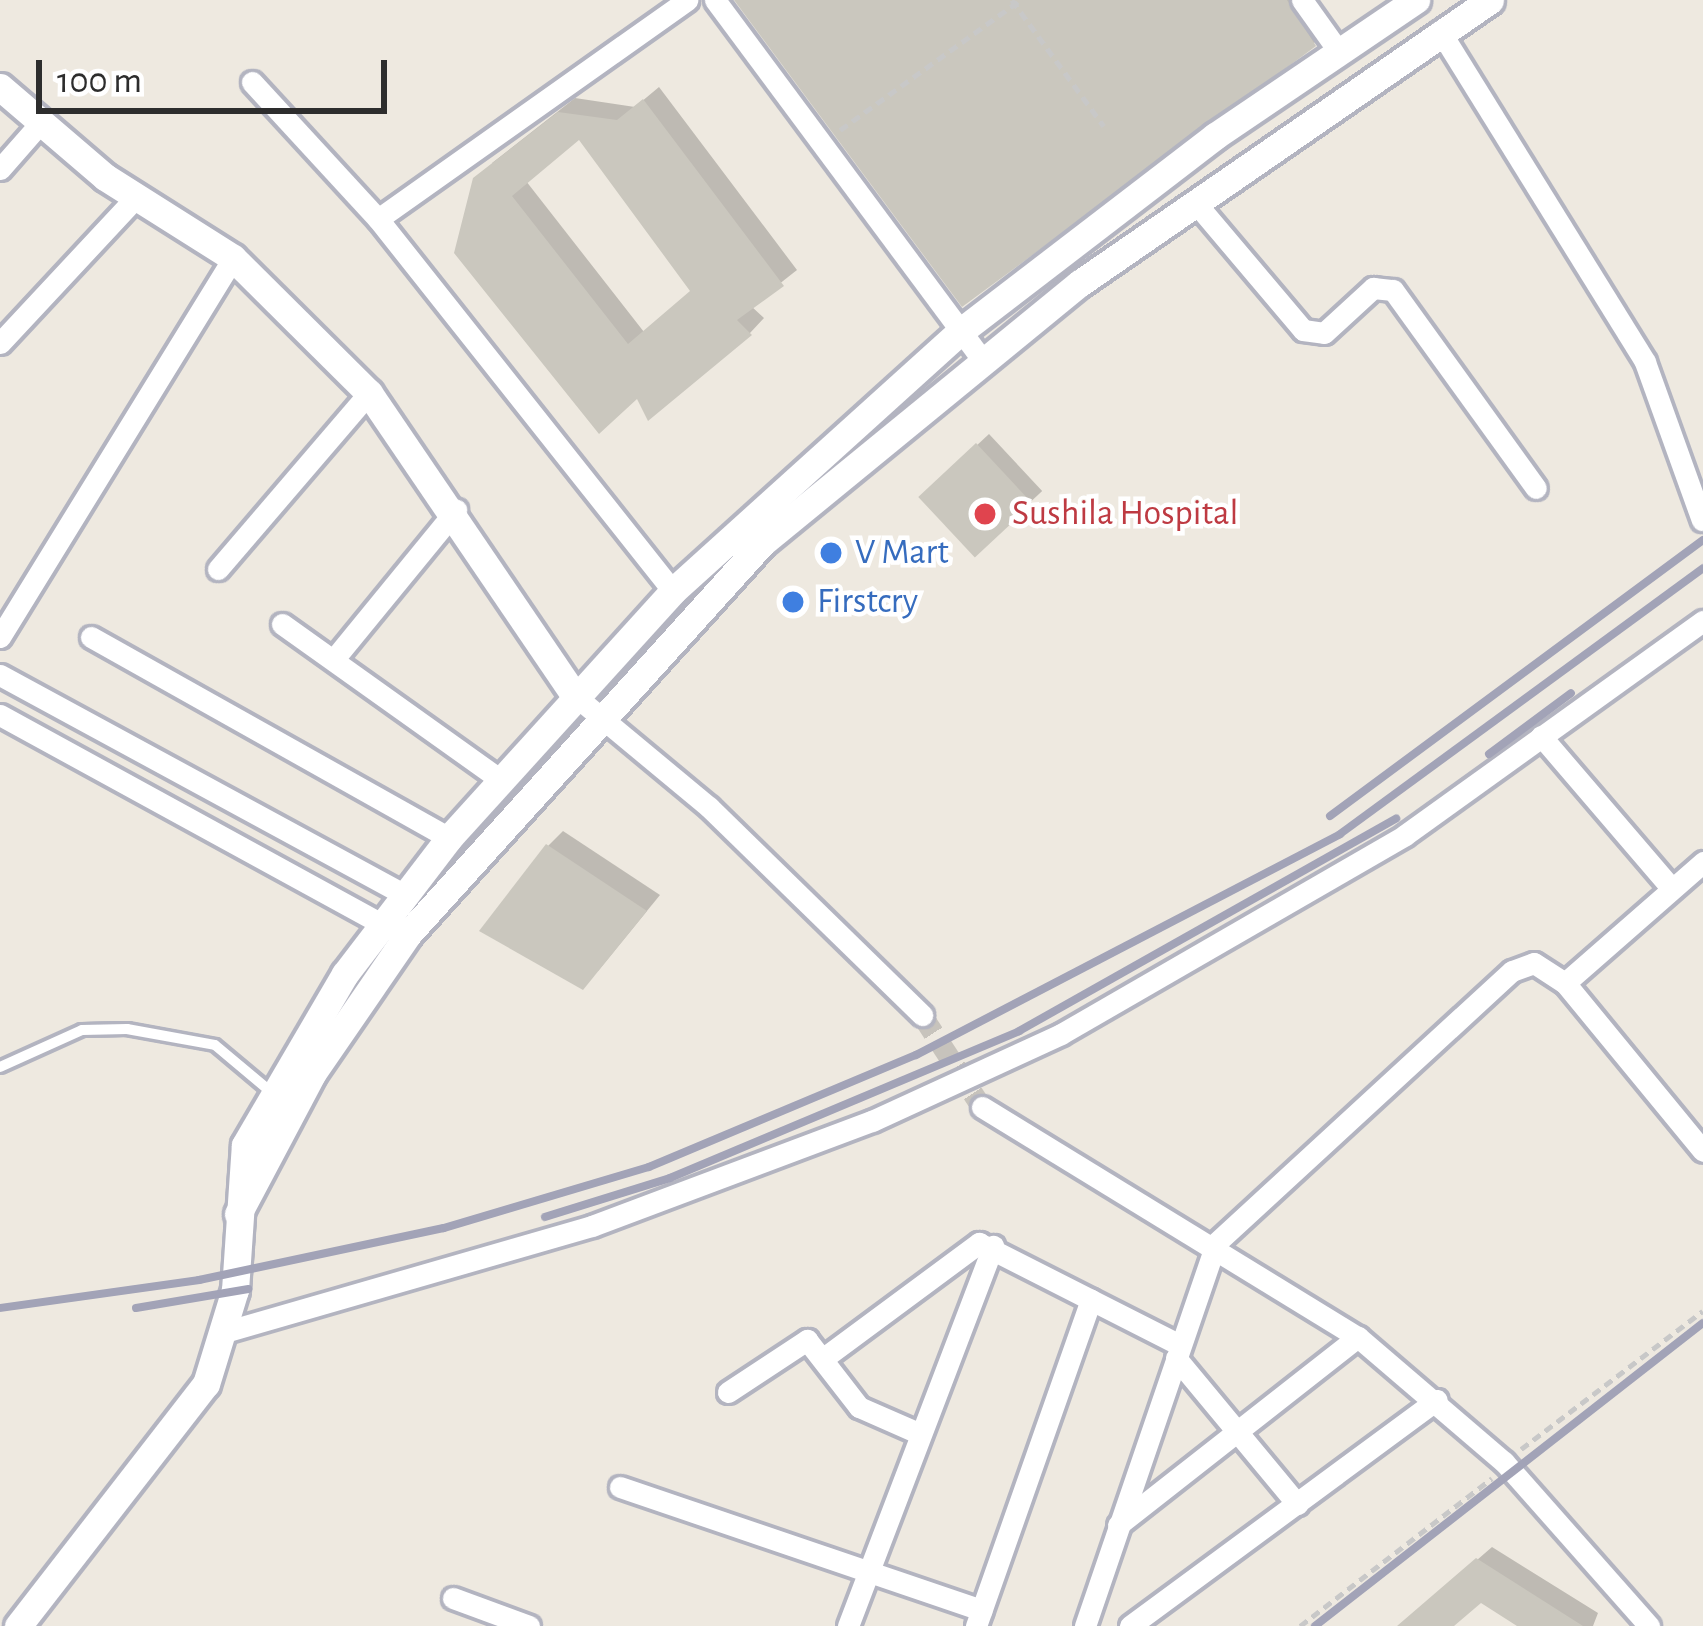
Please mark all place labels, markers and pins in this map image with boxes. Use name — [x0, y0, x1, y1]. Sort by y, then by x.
place label: Sushila Hospital — [1012, 492, 1239, 536]
marker: Sushila Hospital — [969, 498, 1001, 530]
place label: V Mart — [855, 531, 949, 575]
marker: V Mart — [818, 540, 844, 566]
place label: Firstcry — [817, 580, 918, 624]
marker: Firstcry — [780, 589, 806, 615]

